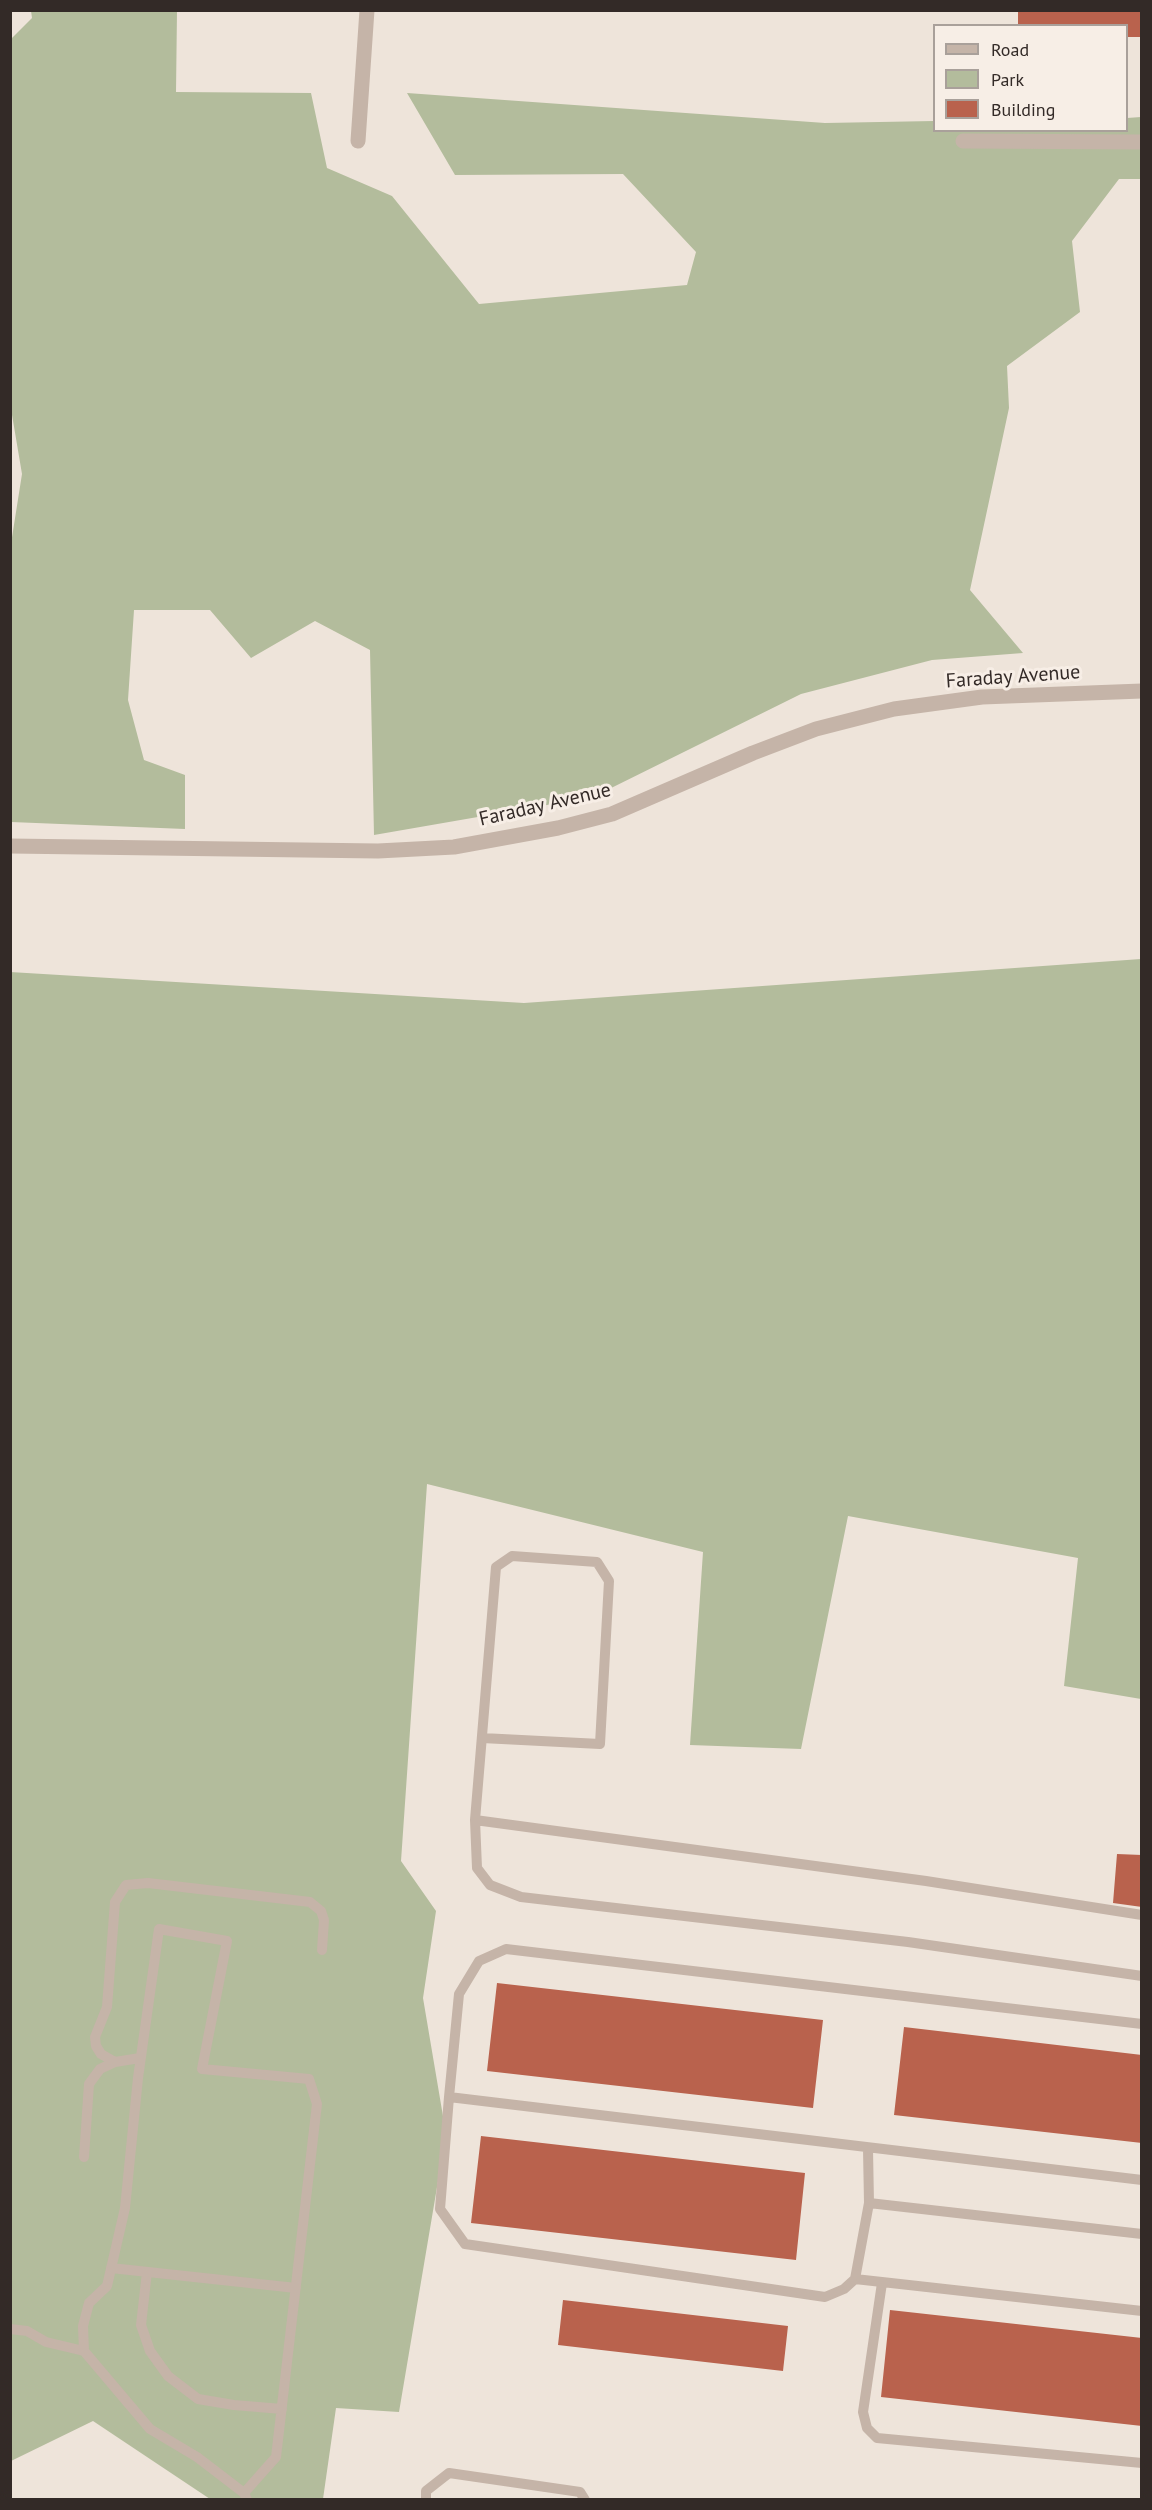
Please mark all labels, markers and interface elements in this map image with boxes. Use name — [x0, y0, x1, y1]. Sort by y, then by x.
legend — [933, 24, 1128, 132]
text: Road — [991, 38, 1029, 61]
text: Park — [991, 68, 1024, 91]
text: Building — [991, 98, 1055, 121]
street label: Faraday Avenue — [945, 660, 1081, 694]
street label: Faraday Avenue — [477, 778, 613, 832]

